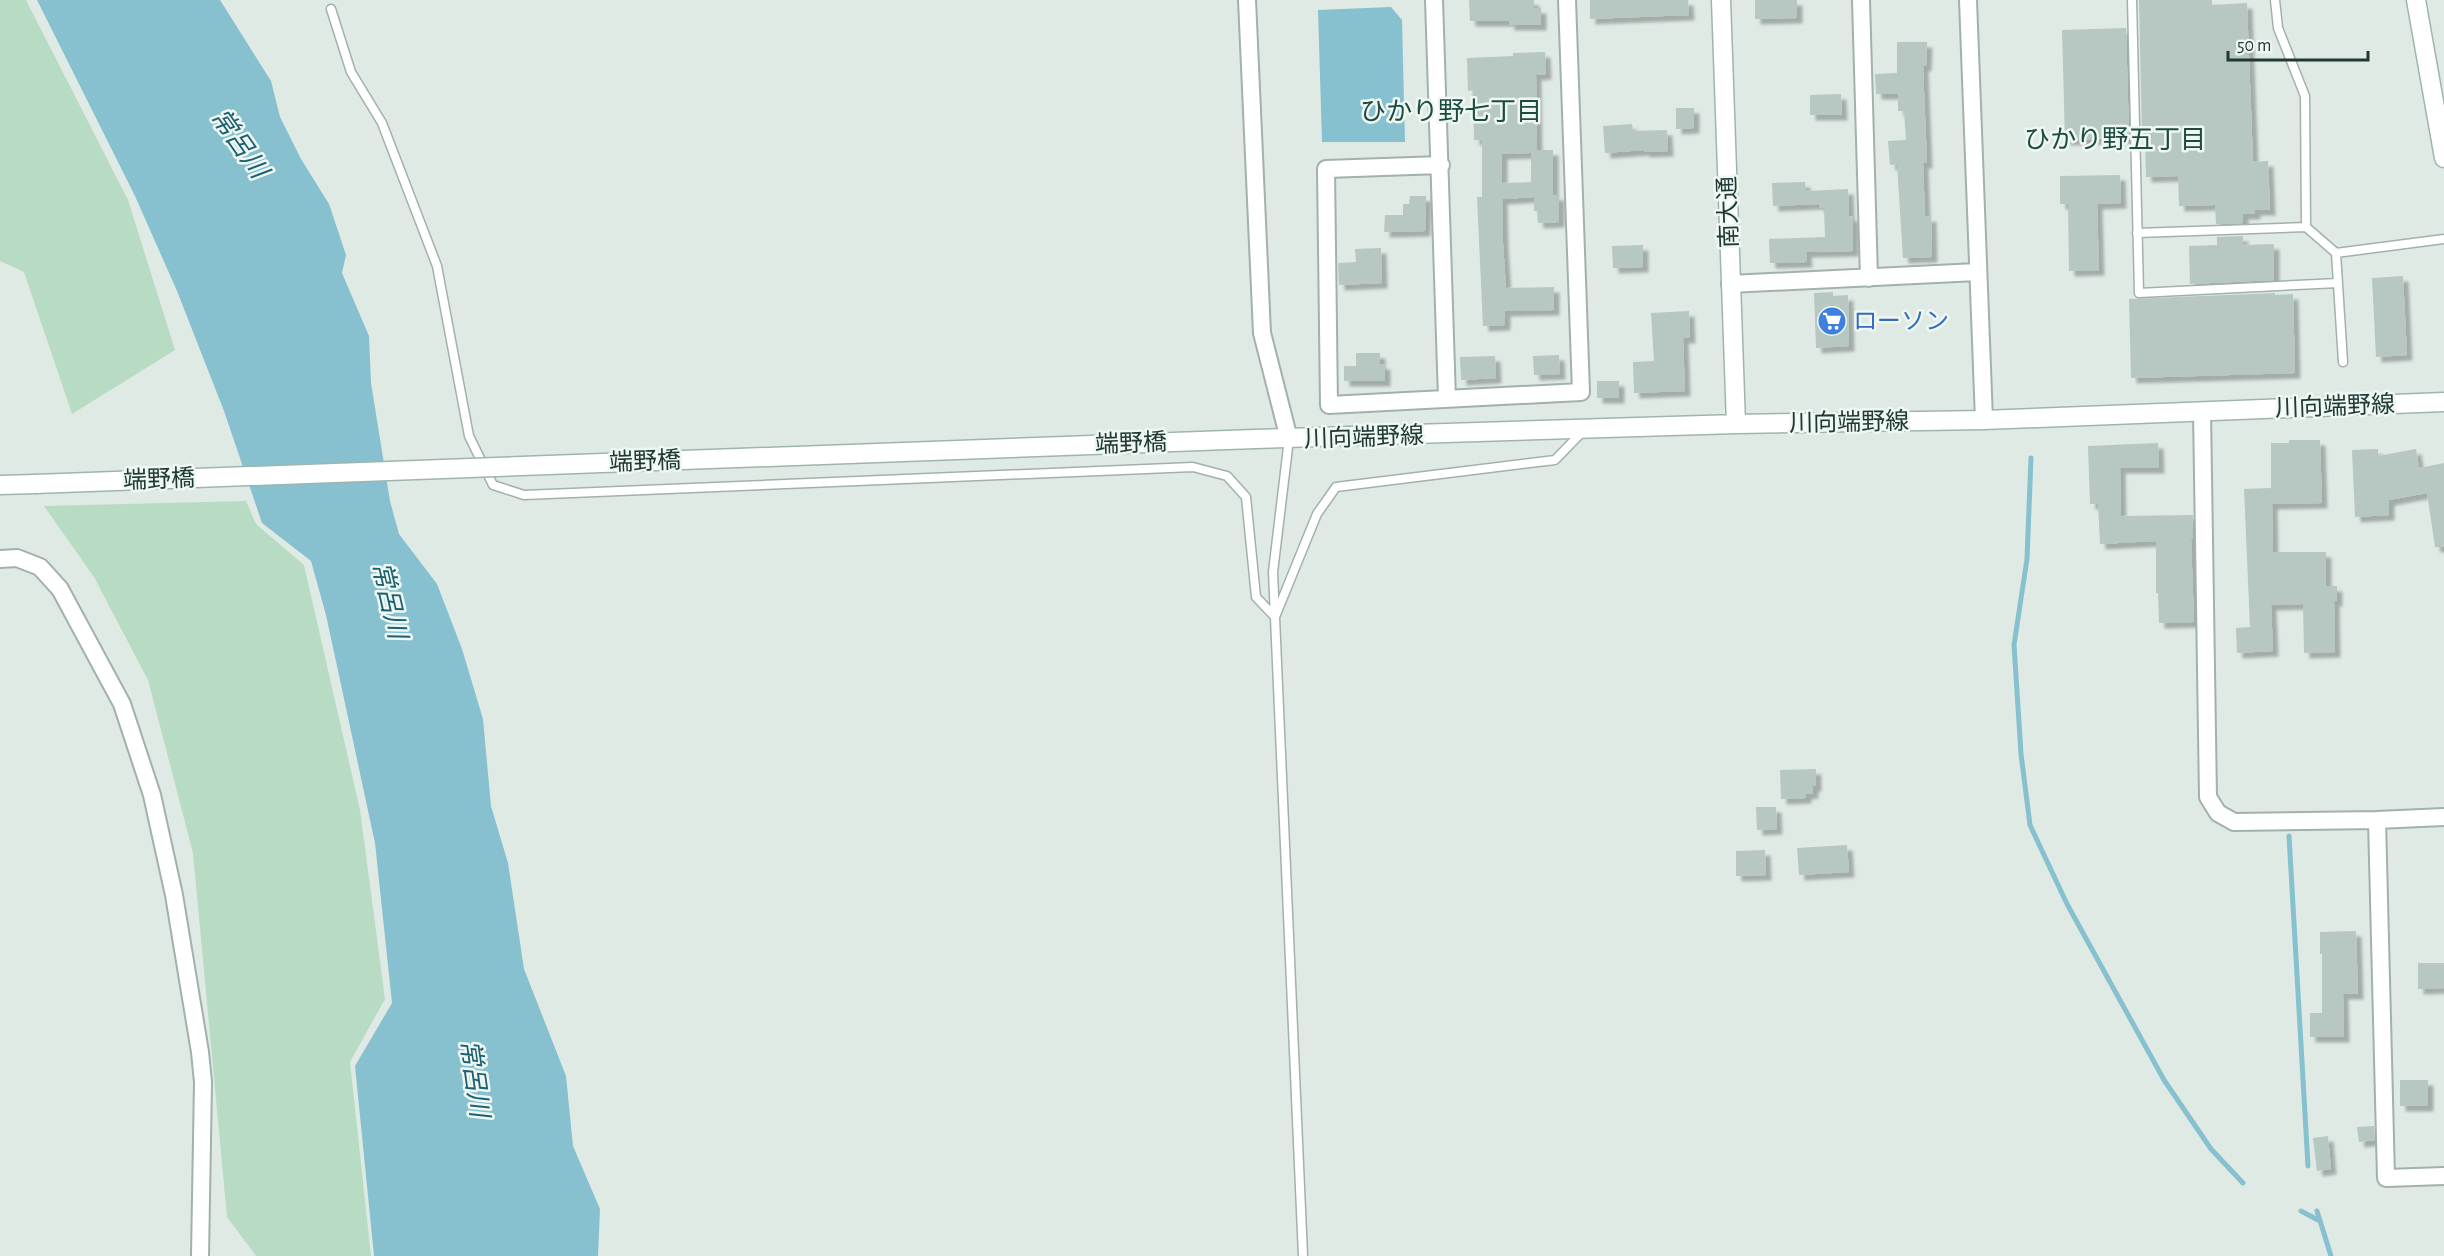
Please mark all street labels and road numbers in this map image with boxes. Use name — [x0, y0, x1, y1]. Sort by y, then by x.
street label: 南大通 — [1714, 176, 1742, 248]
street label: 川向端野線 — [2275, 391, 2395, 421]
street label: 川向端野線 — [1789, 408, 1909, 436]
street label: 川向端野線 — [1304, 422, 1424, 452]
street label: 端野橋 — [1095, 429, 1167, 457]
street label: 端野橋 — [609, 447, 681, 475]
street label: 端野橋 — [123, 465, 195, 493]

